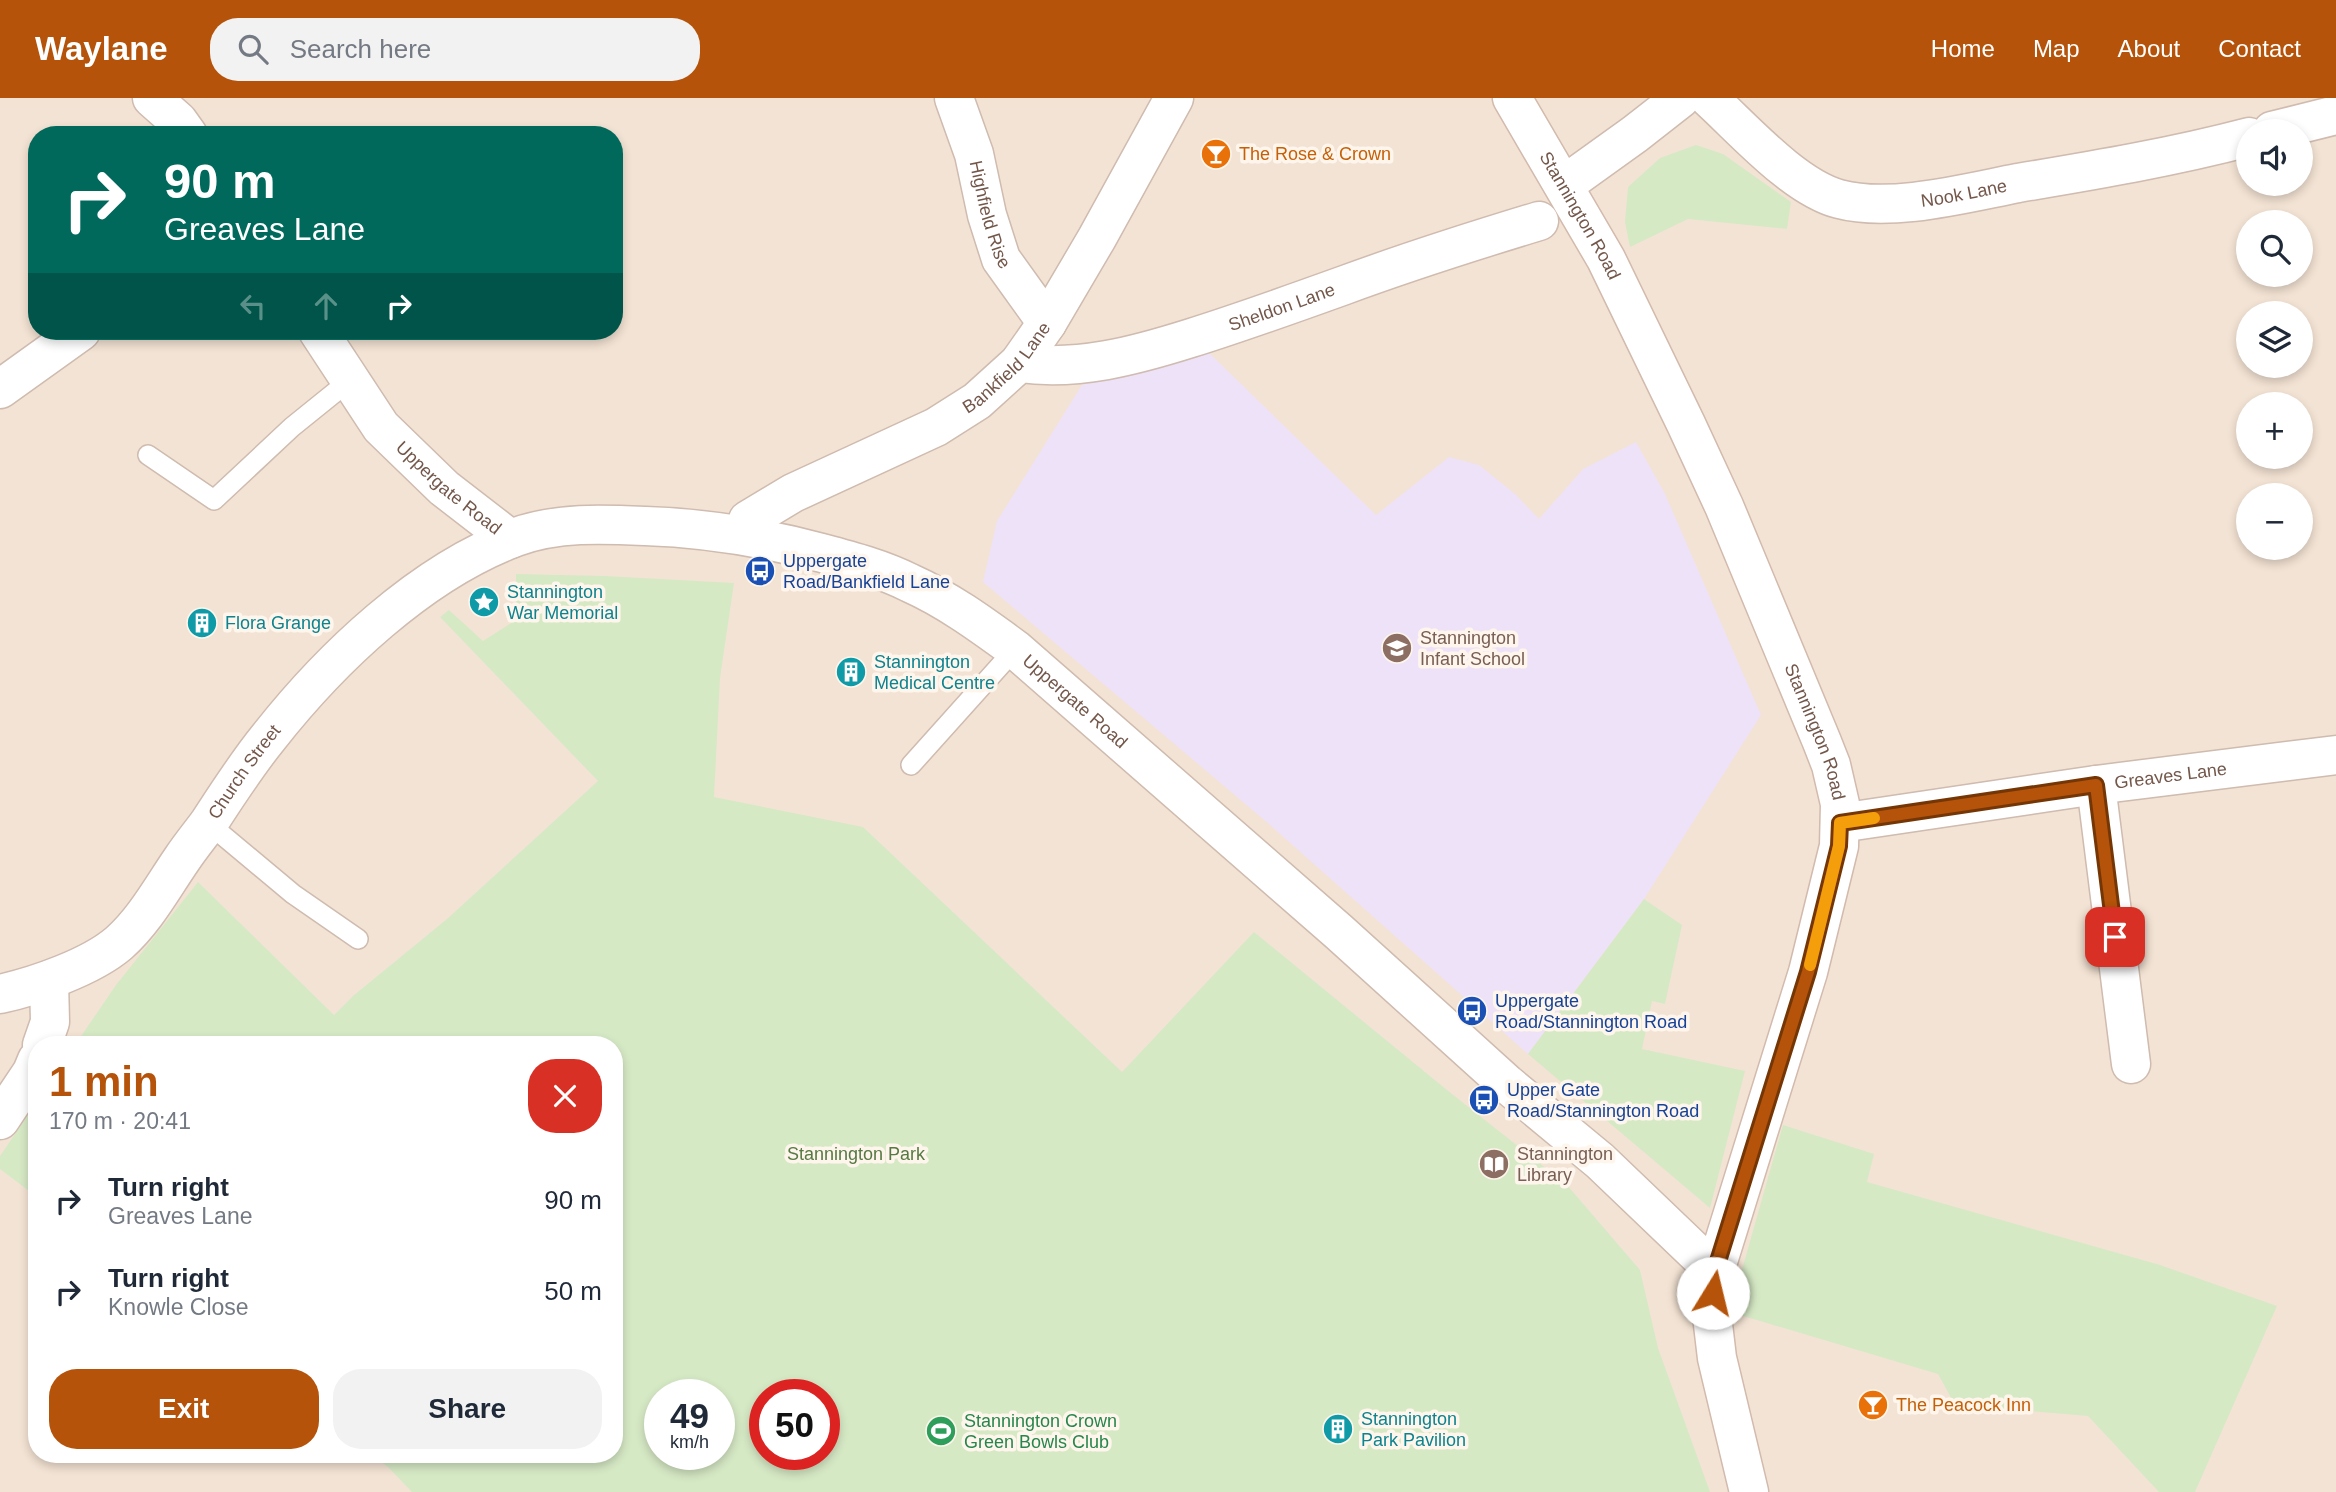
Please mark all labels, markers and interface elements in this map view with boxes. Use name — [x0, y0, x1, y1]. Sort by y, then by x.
search box — [210, 18, 700, 81]
text: Waylane — [35, 30, 168, 67]
icon: search — [234, 30, 272, 68]
text: Search here — [290, 34, 431, 64]
text: Home — [1931, 35, 1995, 62]
text: Map — [2033, 35, 2080, 62]
text: About — [2118, 35, 2180, 62]
text: Contact — [2218, 35, 2301, 62]
map controls — [2236, 119, 2313, 560]
button: sound — [2236, 119, 2313, 196]
bar icon: The Rose & Crown — [1199, 137, 1233, 171]
place label: The Rose & Crown — [1239, 144, 1391, 164]
street label: Stannington Road — [1536, 148, 1624, 283]
icon: right — [49, 154, 140, 245]
text: 90 m — [164, 154, 276, 208]
street label: Highfield Rise — [966, 159, 1015, 273]
street label: Nook Lane — [1919, 175, 2009, 211]
button: search — [2236, 210, 2313, 287]
text: Greaves Lane — [164, 211, 365, 247]
street label: Sheldon Lane — [1226, 279, 1337, 335]
icon: left — [234, 287, 272, 325]
icon: ahead — [307, 287, 345, 325]
icon: right — [380, 287, 418, 325]
button: layers — [2236, 301, 2313, 378]
street label: Bankfield Lane — [959, 318, 1054, 417]
button: + — [2236, 392, 2313, 469]
street label: Uppergate Road — [392, 437, 505, 538]
button: − — [2236, 483, 2313, 560]
place label: Uppergate Road/Bankfield Lane — [783, 551, 950, 592]
bus stop icon: Uppergate Road/Bankfield Lane — [743, 554, 777, 588]
place label: Stannington War Memorial — [507, 582, 618, 623]
place icon: Stannington War Memorial — [467, 585, 501, 619]
building icon: Flora Grange — [185, 606, 219, 640]
place label: Flora Grange — [225, 613, 331, 633]
place label: Stannington Infant School — [1420, 628, 1525, 669]
school or university icon: Stannington Infant School — [1380, 631, 1414, 665]
street label: Uppergate Road — [1019, 650, 1131, 752]
place label: Stannington Medical Centre — [874, 652, 995, 693]
building icon: Stannington Medical Centre — [834, 655, 868, 689]
street label: Stannington Road — [1781, 661, 1849, 802]
street label: Church Street — [204, 721, 285, 823]
street label: Greaves Lane — [2113, 759, 2228, 793]
pin — [2085, 907, 2145, 967]
icon: arrive — [2096, 918, 2134, 956]
place label: Uppergate Road/Stannington Road — [1495, 991, 1687, 1032]
bus stop icon: Uppergate Road/Stannington Road — [1455, 994, 1489, 1028]
text: 1 min — [49, 1058, 159, 1105]
button: close — [528, 1059, 602, 1133]
place label: Upper Gate Road/Stannington Road — [1507, 1080, 1699, 1121]
bus stop icon: Upper Gate Road/Stannington Road — [1467, 1083, 1501, 1117]
text: 170 m · 20:41 — [49, 1108, 191, 1134]
park label: Stannington Park — [787, 1144, 926, 1164]
place label: Stannington Library — [1517, 1144, 1613, 1185]
library icon: Stannington Library — [1477, 1147, 1511, 1181]
text: Turn right — [108, 1172, 229, 1202]
icon: right — [49, 1182, 87, 1220]
text: 90 m — [544, 1185, 602, 1215]
text: Greaves Lane — [108, 1203, 252, 1229]
position arrow — [1676, 1256, 1750, 1330]
text: Turn right — [108, 1263, 229, 1293]
icon: right — [49, 1273, 87, 1311]
text: 50 m — [544, 1276, 602, 1306]
text: Knowle Close — [108, 1294, 249, 1320]
button: Exit — [49, 1369, 319, 1449]
button: Share — [333, 1369, 602, 1449]
speed limit sign: 50 — [749, 1379, 840, 1470]
bar icon: The Peacock Inn — [1856, 1388, 1890, 1422]
place label: The Peacock Inn — [1896, 1395, 2031, 1415]
text: 49 — [670, 1396, 709, 1435]
place label: Stannington Park Pavilion — [1361, 1409, 1466, 1450]
place label: Stannington Crown Green Bowls Club — [964, 1411, 1117, 1452]
building icon: Stannington Park Pavilion — [1321, 1412, 1355, 1446]
sports icon: Stannington Crown Green Bowls Club — [924, 1414, 958, 1448]
text: km/h — [670, 1432, 709, 1452]

